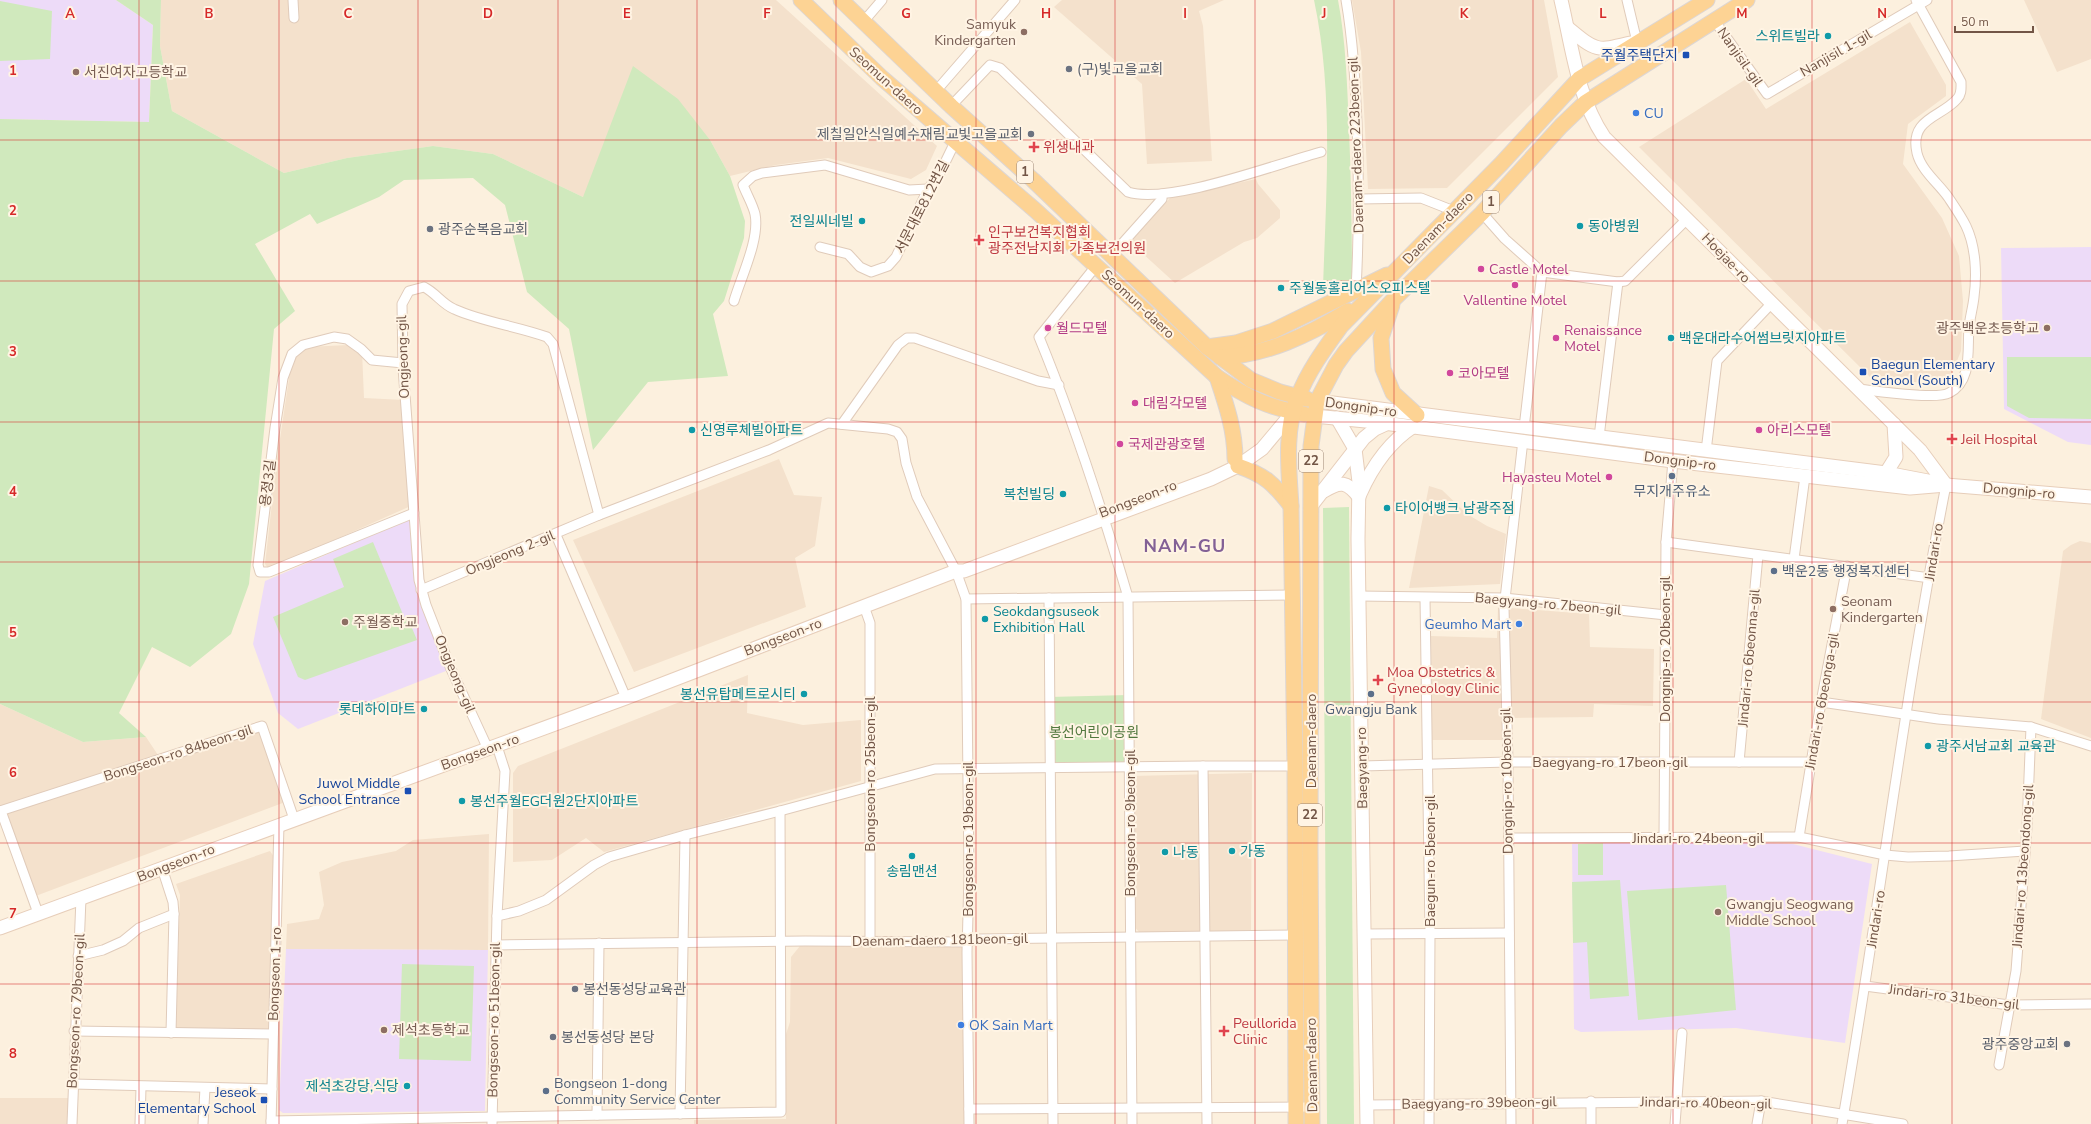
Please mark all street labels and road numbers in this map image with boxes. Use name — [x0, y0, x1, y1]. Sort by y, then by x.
street label: Nanjisil-gil — [1713, 24, 1768, 91]
street label: Nanjisil 1-gil — [1797, 24, 1876, 81]
street label: Seomun-daero — [845, 43, 927, 119]
street label: Daenam-daero 223beon-gil — [1343, 56, 1369, 233]
street label: 서문대로812번길 — [890, 157, 954, 257]
road number: 1 — [1017, 161, 1033, 183]
street label: Daenam-daero — [1398, 187, 1478, 269]
road number: 1 — [1483, 191, 1499, 213]
street label: Hoejae-ro — [1697, 229, 1755, 287]
street label: Seomun-daero — [1097, 265, 1179, 343]
street label: Ongjeong-gil — [392, 314, 414, 399]
street label: Dongnip-ro — [1324, 393, 1398, 421]
street label: Dongnip-ro — [1643, 447, 1717, 475]
road number: 22 — [1299, 450, 1323, 472]
street label: 용정3길 — [256, 458, 280, 508]
street label: Bongseon-ro — [1096, 475, 1180, 523]
street label: Dongnip-ro — [1982, 478, 2056, 504]
street label: Jindari-ro — [1920, 522, 1948, 583]
street label: Ongjeong 2-gil — [462, 525, 558, 580]
street label: Dongnip-ro 20beon-gil — [1656, 575, 1675, 722]
street label: Jindari-ro 6beonna-gil — [1733, 587, 1765, 729]
street label: Baegyang-ro 7beon-gil — [1474, 588, 1623, 620]
street label: Bongseon-ro — [741, 613, 825, 661]
street label: Jindari-ro 6beonga-gil — [1800, 630, 1844, 772]
street label: Ongjeong-gil — [430, 632, 480, 717]
street label: Daenam-daero — [1302, 694, 1321, 788]
street label: Bongseon-ro 25beon-gil — [861, 695, 880, 852]
street label: Dongnip-ro 10beon-gil — [1496, 707, 1518, 854]
street label: Bongseon-ro 84beon-gil — [101, 720, 256, 786]
street label: Baegyang-ro — [1352, 727, 1372, 809]
street label: Bongseon-ro — [438, 729, 522, 775]
street label: Bongseon-ro 9beon-gil — [1121, 749, 1140, 897]
street label: Baegyang-ro 17beon-gil — [1532, 753, 1689, 772]
street label: Bongseon-ro 19beon-gil — [959, 760, 978, 917]
street label: Jindari-ro 13beondong-gil — [2008, 783, 2038, 949]
street label: Baegun-ro 5beon-gil — [1421, 794, 1440, 927]
road number: 22 — [1298, 804, 1322, 826]
street label: Jindari-ro 24beon-gil — [1631, 829, 1765, 848]
street label: Bongseon-ro — [134, 839, 218, 887]
street label: Jindari-ro — [1862, 889, 1890, 950]
street label: Bongseon 1-ro — [264, 927, 286, 1021]
street label: Daenam-daero 181beon-gil — [852, 929, 1029, 951]
street label: Bongseon-ro 79beon-gil — [62, 932, 90, 1089]
street label: Bongseon-ro 51beon-gil — [483, 941, 505, 1098]
street label: Jindari-ro 31beon-gil — [1886, 979, 2021, 1015]
street label: Daenam-daero — [1302, 1017, 1322, 1112]
street label: Baegyang-ro 39beon-gil — [1401, 1092, 1558, 1114]
street label: Jindari-ro 40beon-gil — [1639, 1092, 1773, 1114]

